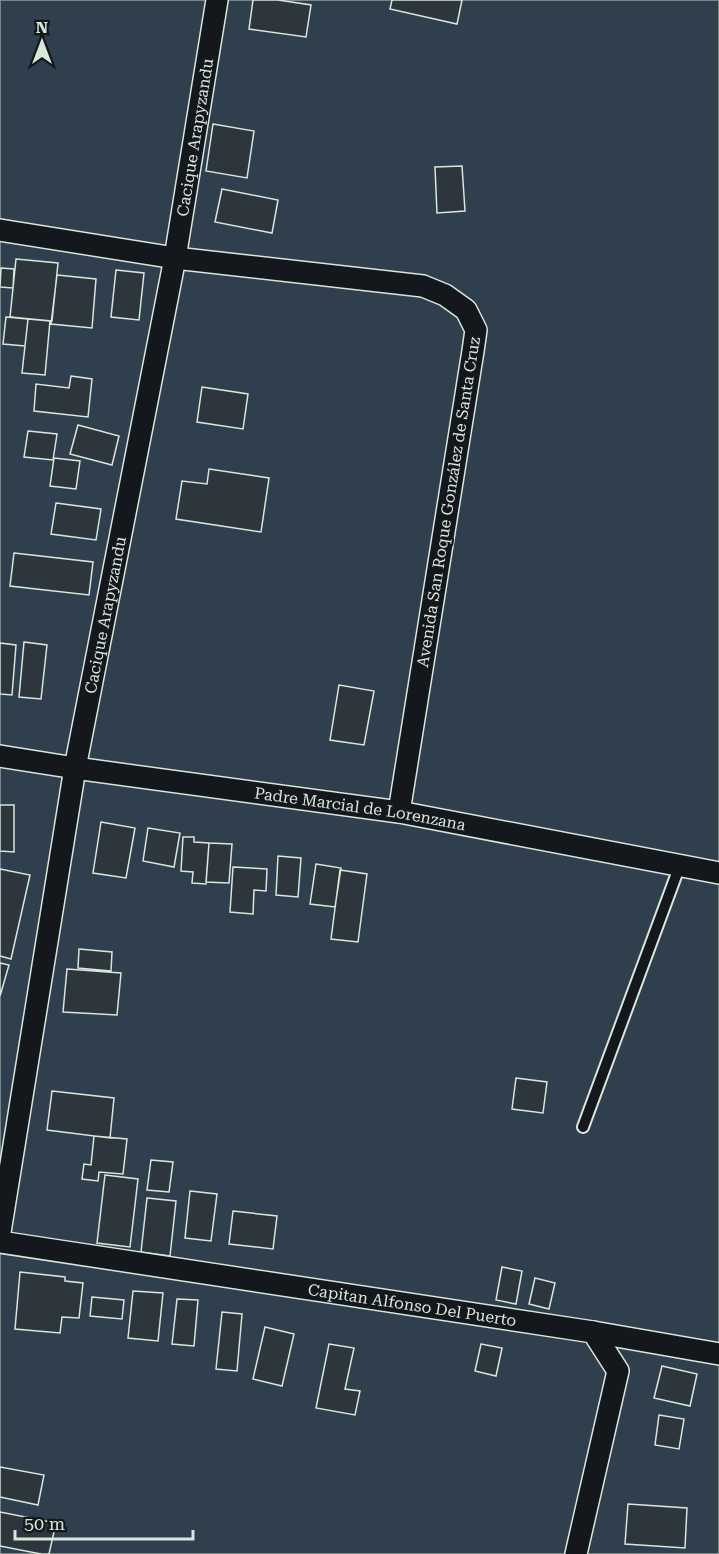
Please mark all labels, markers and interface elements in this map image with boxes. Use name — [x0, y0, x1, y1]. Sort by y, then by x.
north arrow — [12, 12, 72, 72]
text: N — [36, 18, 48, 37]
street label: Cacique Arapyzandu — [173, 57, 217, 218]
street label: Avenida San Roque González de Santa Cruz — [413, 335, 484, 669]
street label: Cacique Arapyzandu — [81, 535, 130, 695]
street label: Padre Marcial de Lorenzana — [253, 783, 468, 835]
street label: Capitan Alfonso Del Puerto — [307, 1280, 518, 1330]
scale bar — [15, 1503, 194, 1541]
text: 50 m — [24, 1513, 65, 1534]

